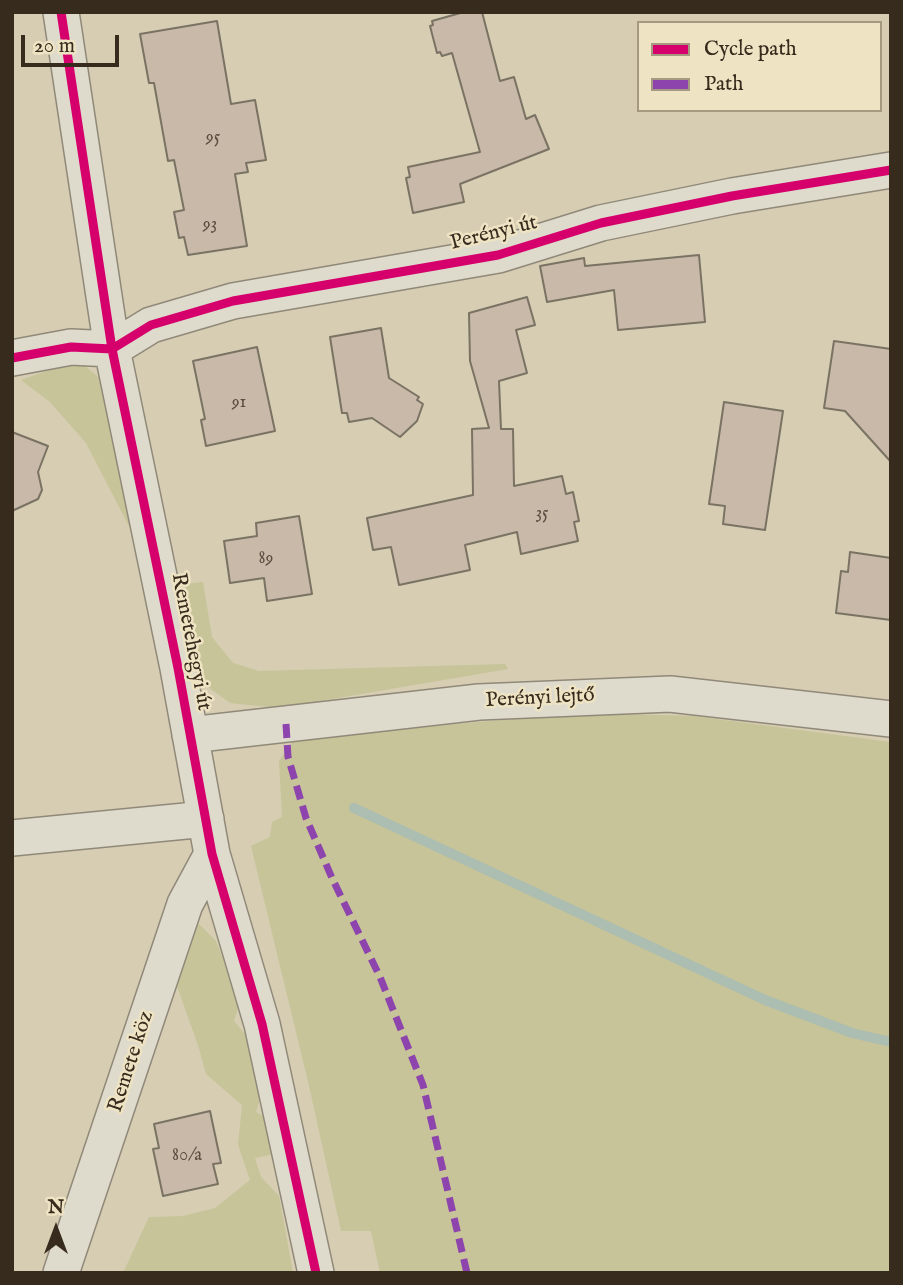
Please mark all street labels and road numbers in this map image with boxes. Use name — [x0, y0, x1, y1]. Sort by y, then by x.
street label: Perényi út — [448, 211, 540, 257]
street label: Remetehegyi út — [164, 571, 216, 713]
street label: Perényi lejtő — [485, 684, 595, 714]
street label: Remete köz — [104, 1008, 160, 1116]

